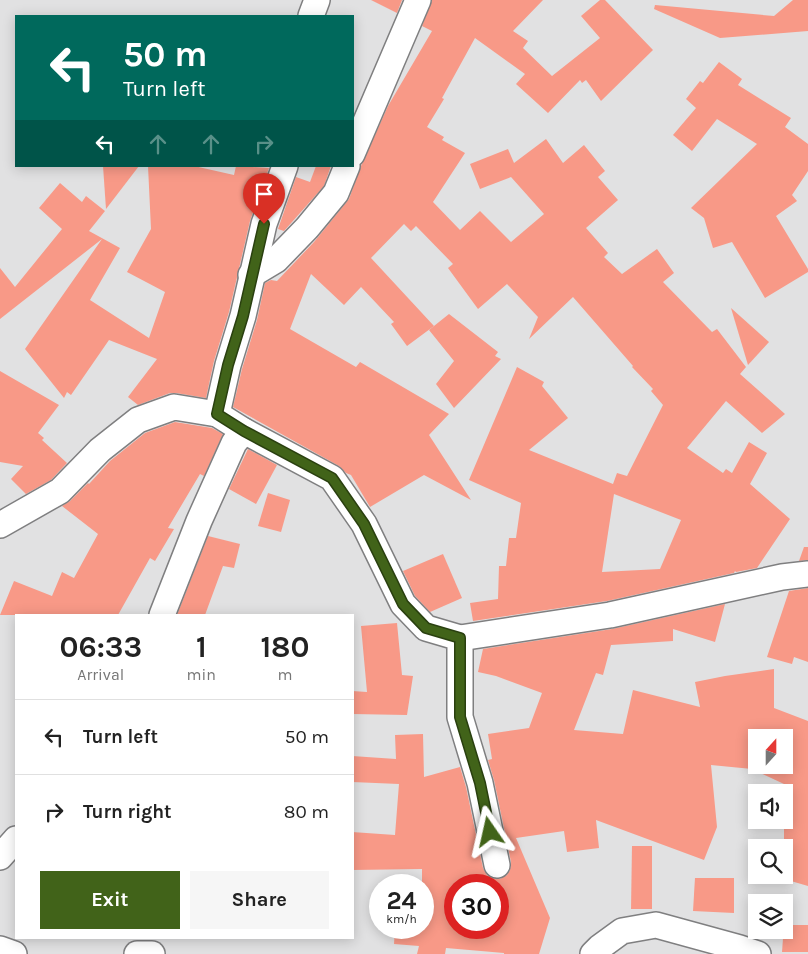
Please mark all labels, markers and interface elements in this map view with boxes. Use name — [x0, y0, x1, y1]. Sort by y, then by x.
text: 50 m — [123, 34, 208, 75]
icon: left — [40, 35, 105, 100]
text: Turn left — [123, 76, 206, 102]
icon: left — [91, 130, 119, 158]
icon: ahead — [144, 130, 172, 158]
icon: ahead — [197, 130, 225, 158]
icon: right — [250, 130, 278, 158]
pin — [243, 173, 285, 224]
icon: arrive — [250, 180, 278, 208]
text: 06:33 — [59, 629, 142, 665]
text: 1 — [196, 629, 207, 665]
text: 180 — [260, 629, 309, 665]
text: Arrival — [77, 665, 124, 684]
text: min — [187, 665, 216, 684]
text: m — [277, 665, 292, 684]
icon: left — [40, 723, 68, 751]
text: Turn left — [83, 726, 158, 748]
text: 50 m — [285, 726, 329, 748]
north arrow — [748, 729, 792, 774]
map controls — [748, 729, 793, 939]
button: sound — [748, 784, 793, 829]
icon: right — [40, 798, 68, 826]
text: Turn right — [83, 801, 172, 823]
text: 80 m — [284, 801, 329, 823]
position arrow — [463, 805, 515, 857]
button: search — [748, 839, 793, 884]
button: Exit — [40, 871, 180, 929]
button: Share — [190, 871, 329, 929]
speed limit sign: 30 — [444, 874, 509, 939]
text: 24 — [386, 886, 417, 915]
button: layers — [748, 894, 793, 939]
text: km/h — [386, 912, 417, 926]

